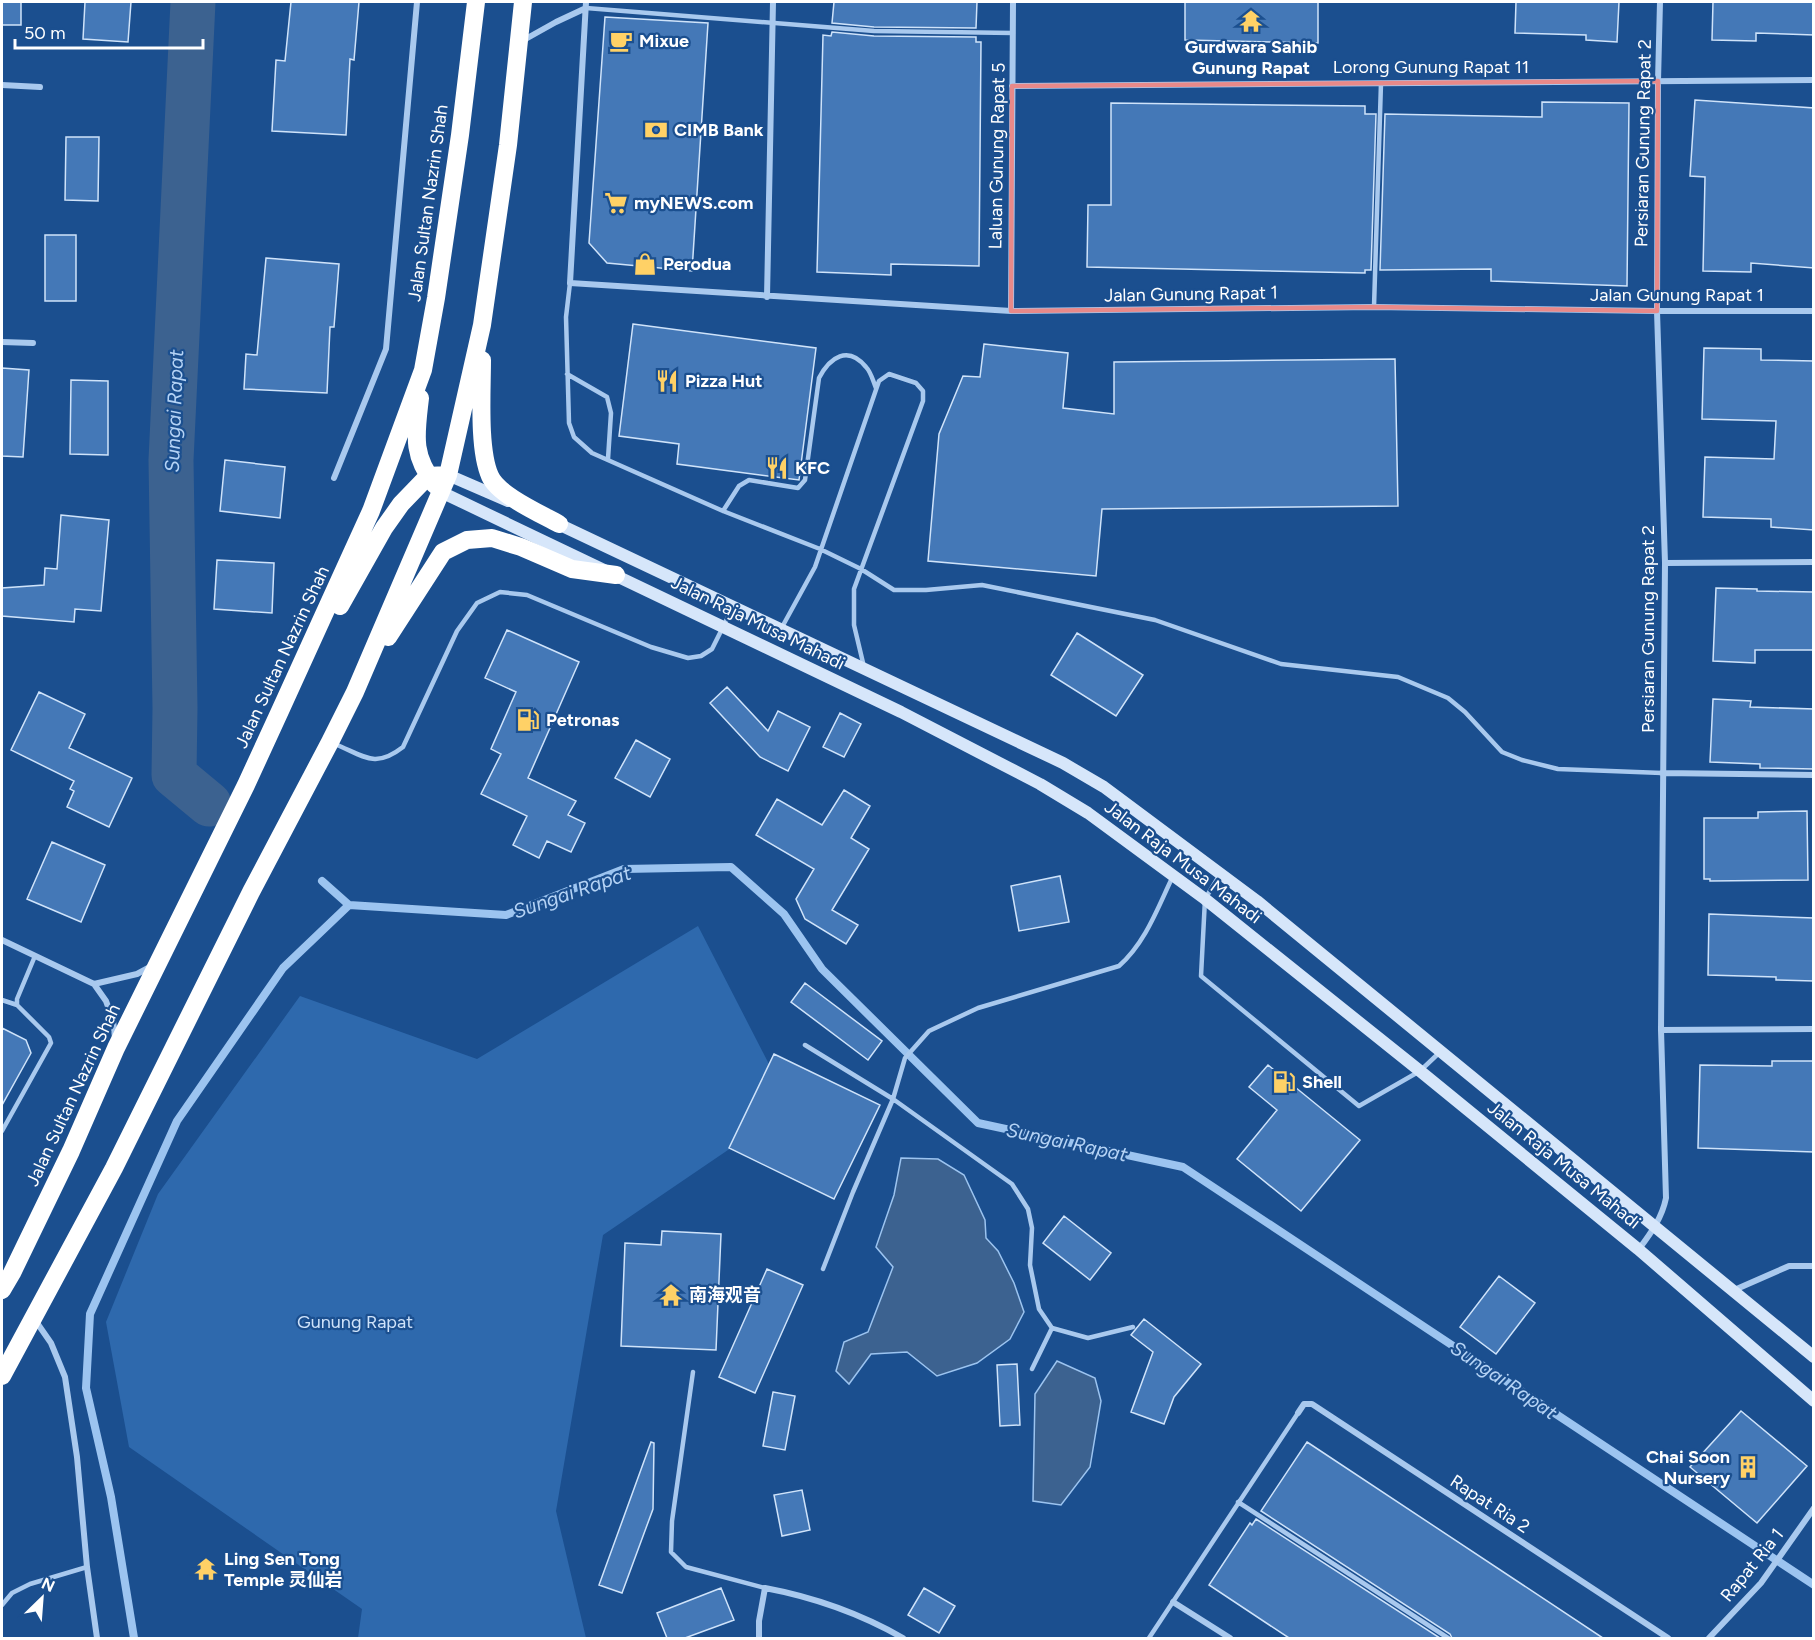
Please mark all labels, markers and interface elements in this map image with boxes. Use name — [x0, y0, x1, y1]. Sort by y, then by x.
temple icon: Gurdwara Sahib Gunung Rapat — [1238, 8, 1264, 34]
scale bar — [15, 12, 202, 50]
text: 50 m — [24, 22, 66, 44]
cafe icon: Mixue — [608, 28, 634, 54]
place label: Mixue — [639, 30, 689, 52]
place label: Gurdwara Sahib Gunung Rapat — [1185, 36, 1317, 79]
street label: Persiaran Gunung Rapat 2 — [1630, 39, 1656, 247]
street label: Lorong Gunung Rapat 11 — [1333, 56, 1529, 78]
street label: Laluan Gunung Rapat 5 — [984, 62, 1010, 250]
street label: Jalan Sultan Nazrin Shah — [403, 103, 453, 303]
bank icon: CIMB Bank — [643, 117, 669, 143]
place label: CIMB Bank — [674, 119, 764, 141]
supermarket icon: myNEWS.com — [603, 190, 629, 216]
place label: myNEWS.com — [634, 192, 753, 214]
shop icon: Perodua — [632, 251, 658, 277]
place label: Perodua — [663, 253, 731, 275]
street label: Jalan Gunung Rapat 1 — [1104, 281, 1278, 307]
street label: Jalan Gunung Rapat 1 — [1590, 284, 1764, 306]
water label: Sungai Rapat — [160, 349, 188, 473]
restaurant icon: Pizza Hut — [654, 368, 680, 394]
place label: Pizza Hut — [685, 370, 763, 392]
restaurant icon: KFC — [764, 455, 790, 481]
place label: KFC — [795, 457, 830, 479]
street label: Persiaran Gunung Rapat 2 — [1637, 525, 1659, 733]
street label: Jalan Sultan Nazrin Shah — [230, 562, 334, 752]
street label: Jalan Raja Musa Mahadi — [668, 571, 848, 675]
fuel station icon: Petronas — [515, 707, 541, 733]
place label: Petronas — [546, 709, 620, 731]
street label: Jalan Raja Musa Mahadi — [1100, 796, 1266, 928]
water label: Sungai Rapat — [510, 861, 634, 923]
street label: Jalan Sultan Nazrin Shah — [21, 1000, 125, 1190]
fuel station icon: Shell — [1271, 1069, 1297, 1095]
place label: Shell — [1302, 1071, 1342, 1093]
street label: Jalan Raja Musa Mahadi — [1483, 1096, 1645, 1234]
water label: Sungai Rapat — [1004, 1117, 1130, 1167]
temple icon: 南海观音 — [658, 1282, 684, 1308]
place label: 南海观音 — [689, 1284, 761, 1306]
park label: Gunung Rapat — [297, 1311, 413, 1333]
water label: Sungai Rapat — [1446, 1336, 1562, 1425]
place label: Chai Soon Nursery — [1646, 1446, 1731, 1489]
building icon: Chai Soon Nursery — [1735, 1454, 1761, 1480]
street label: Rapat Ria 2 — [1446, 1470, 1534, 1538]
street label: Rapat Ria 1 — [1716, 1524, 1788, 1606]
place label: Ling Sen Tong Temple 灵仙岩 — [224, 1548, 343, 1591]
temple icon: Ling Sen Tong Temple 灵仙岩 — [193, 1556, 219, 1582]
north arrow — [12, 1568, 72, 1628]
text: N — [39, 1574, 58, 1596]

